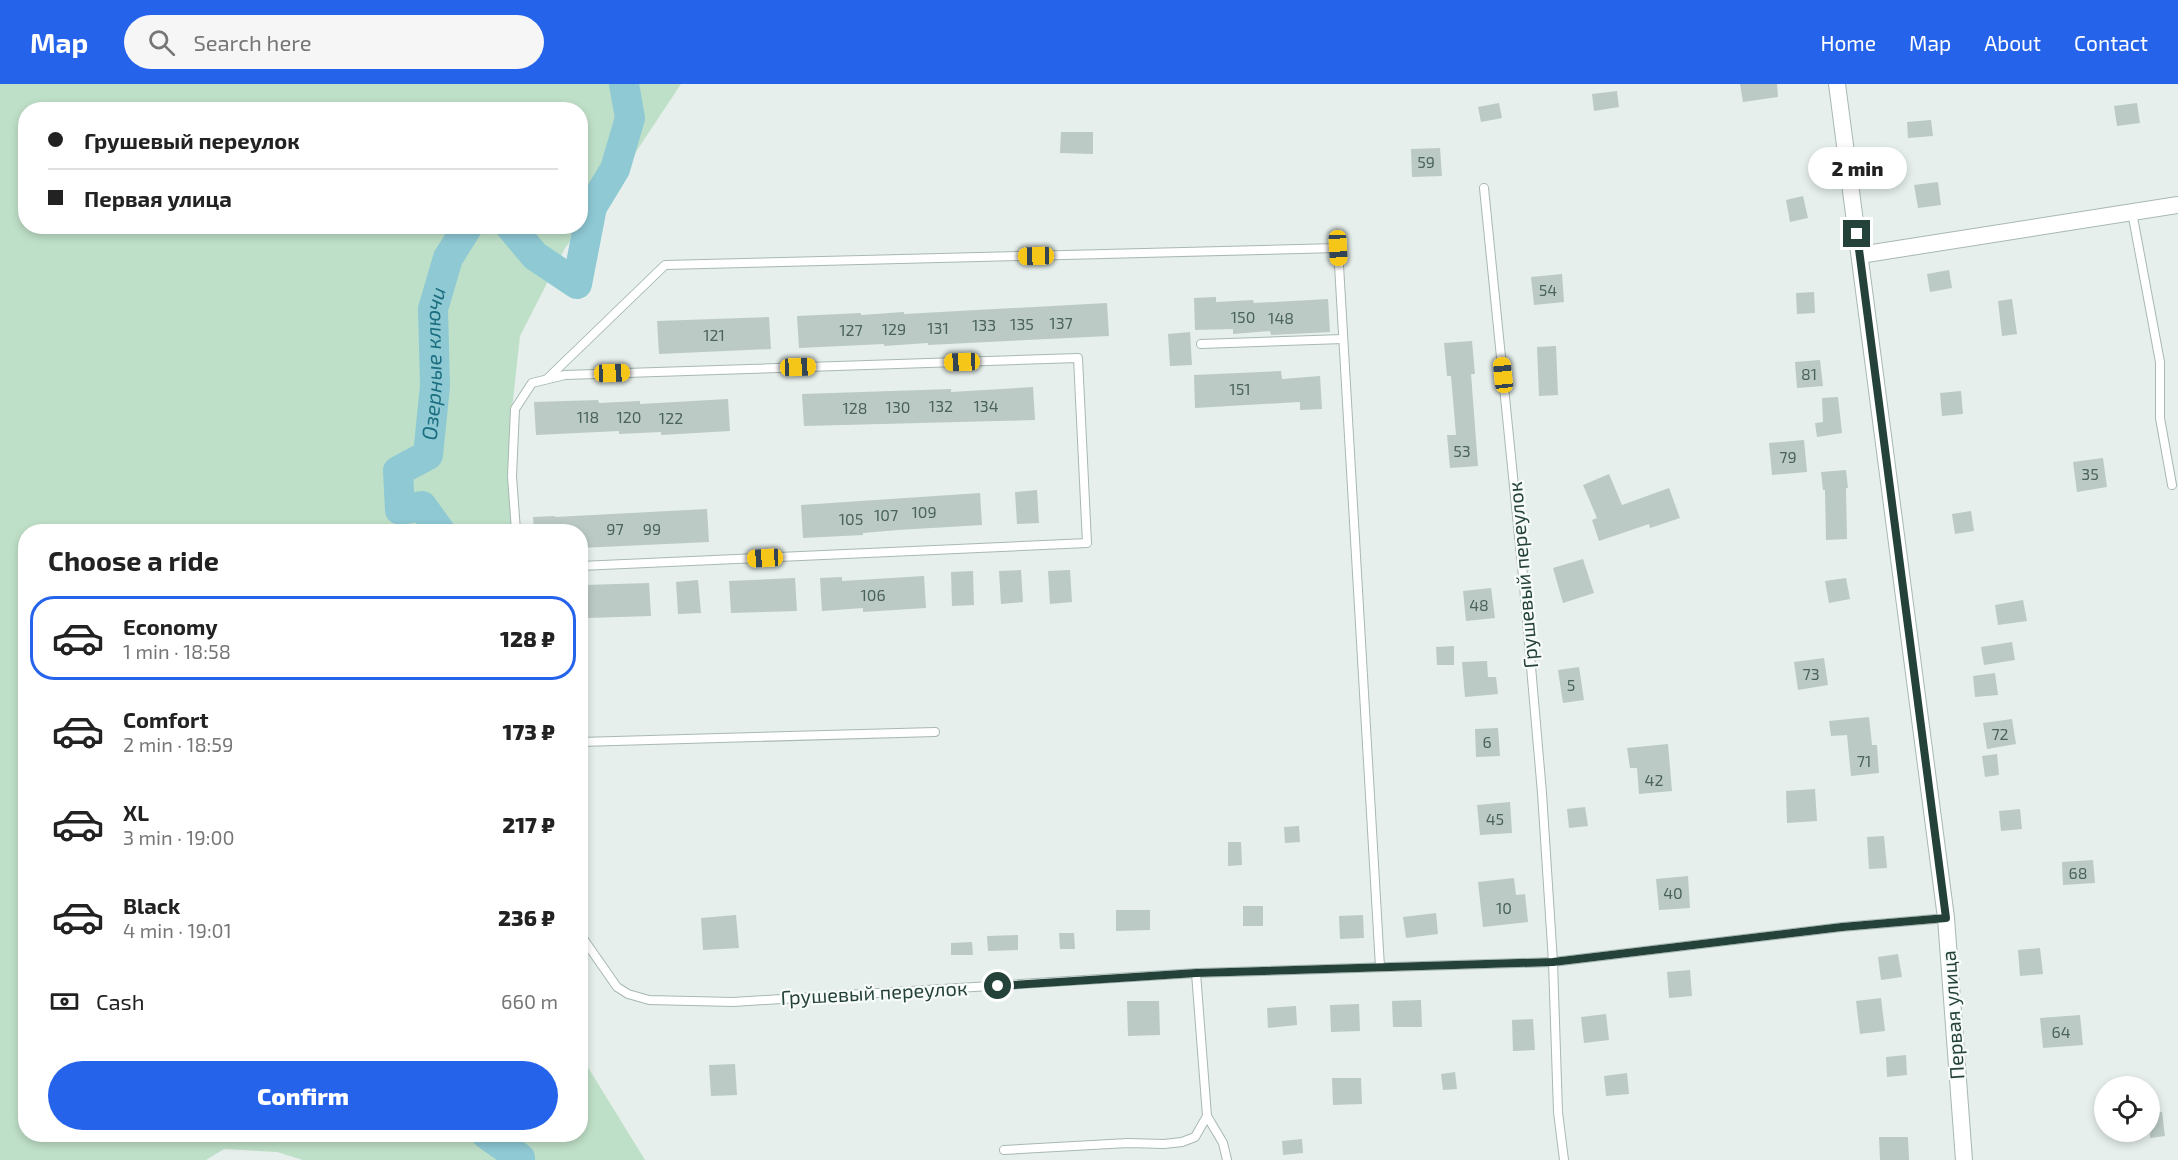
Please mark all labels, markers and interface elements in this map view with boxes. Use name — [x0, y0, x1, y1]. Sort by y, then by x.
search box — [124, 15, 544, 69]
text: Map — [30, 25, 88, 59]
icon: search — [145, 26, 178, 59]
text: Search here — [193, 29, 312, 55]
text: Home — [1820, 30, 1876, 55]
text: Map — [1909, 30, 1951, 55]
text: About — [1984, 30, 2041, 55]
text: Contact — [2074, 30, 2148, 55]
text: Грушевый переулок — [84, 127, 300, 153]
callout: 2 min — [1808, 147, 1906, 189]
house number: 59 — [1417, 152, 1435, 171]
text: 2 min — [1832, 156, 1883, 180]
text: Первая улица — [84, 185, 232, 211]
route end — [1843, 220, 1870, 247]
car — [1328, 230, 1348, 266]
car — [1018, 247, 1054, 265]
house number: 54 — [1539, 280, 1557, 299]
water label: Озерные ключи — [416, 284, 450, 441]
house number: 150 — [1231, 307, 1255, 326]
house number: 148 — [1268, 308, 1294, 327]
house number: 137 — [1049, 313, 1073, 332]
house number: 135 — [1010, 314, 1034, 333]
house number: 133 — [972, 315, 996, 334]
house number: 131 — [927, 318, 949, 337]
house number: 129 — [882, 319, 906, 338]
house number: 127 — [839, 320, 863, 339]
house number: 121 — [703, 325, 725, 344]
car — [944, 352, 980, 372]
car — [1492, 356, 1514, 394]
car — [780, 357, 816, 377]
car — [594, 363, 630, 383]
house number: 81 — [1801, 364, 1817, 383]
house number: 151 — [1229, 379, 1251, 398]
house number: 132 — [929, 396, 953, 415]
house number: 134 — [973, 396, 999, 415]
house number: 130 — [886, 397, 910, 416]
house number: 128 — [842, 398, 868, 417]
house number: 118 — [577, 407, 599, 426]
house number: 120 — [616, 407, 642, 426]
house number: 122 — [659, 408, 683, 427]
house number: 53 — [1453, 441, 1471, 460]
house number: 79 — [1779, 447, 1797, 466]
house number: 35 — [2081, 464, 2099, 483]
street label: Грушевый переулок — [1502, 480, 1543, 669]
house number: 109 — [911, 502, 937, 521]
house number: 107 — [874, 505, 898, 524]
house number: 105 — [839, 509, 863, 528]
house number: 97 — [606, 519, 624, 538]
house number: 99 — [643, 519, 661, 538]
text: Choose a ride — [48, 544, 219, 576]
car — [747, 548, 783, 568]
house number: 106 — [860, 585, 886, 604]
house number: 48 — [1469, 595, 1489, 614]
icon: car — [51, 611, 105, 665]
text: Economy — [123, 613, 218, 639]
text: 128 ₽ — [500, 625, 555, 651]
text: 1 min · 18:58 — [123, 639, 231, 663]
house number: 73 — [1802, 664, 1820, 683]
house number: 5 — [1567, 675, 1575, 694]
icon: car — [51, 704, 105, 758]
text: Comfort — [123, 706, 208, 732]
text: 173 ₽ — [503, 718, 555, 744]
house number: 72 — [1991, 724, 2009, 743]
text: 2 min · 18:59 — [123, 732, 233, 756]
house number: 6 — [1482, 732, 1492, 751]
house number: 71 — [1857, 751, 1871, 770]
house number: 42 — [1645, 770, 1663, 789]
icon: car — [51, 797, 105, 851]
text: XL — [123, 799, 149, 825]
house number: 45 — [1486, 809, 1504, 828]
text: 217 ₽ — [502, 811, 555, 837]
text: 3 min · 19:00 — [123, 825, 235, 849]
house number: 68 — [2069, 863, 2087, 882]
house number: 40 — [1663, 883, 1683, 902]
icon: car — [51, 890, 105, 944]
text: Black — [123, 892, 180, 918]
house number: 10 — [1496, 898, 1512, 917]
text: 236 ₽ — [498, 904, 555, 930]
text: 4 min · 19:01 — [123, 918, 232, 942]
street label: Первая улица — [1936, 950, 1969, 1080]
route start — [984, 972, 1011, 999]
street label: Грушевый переулок — [780, 975, 968, 1010]
icon: cash — [48, 985, 81, 1018]
text: Cash — [96, 988, 145, 1014]
text: 660 m — [501, 989, 558, 1013]
house number: 64 — [2052, 1022, 2071, 1041]
button: Confirm — [48, 1061, 558, 1130]
map controls — [2094, 1076, 2160, 1142]
button: locate — [2094, 1076, 2160, 1142]

